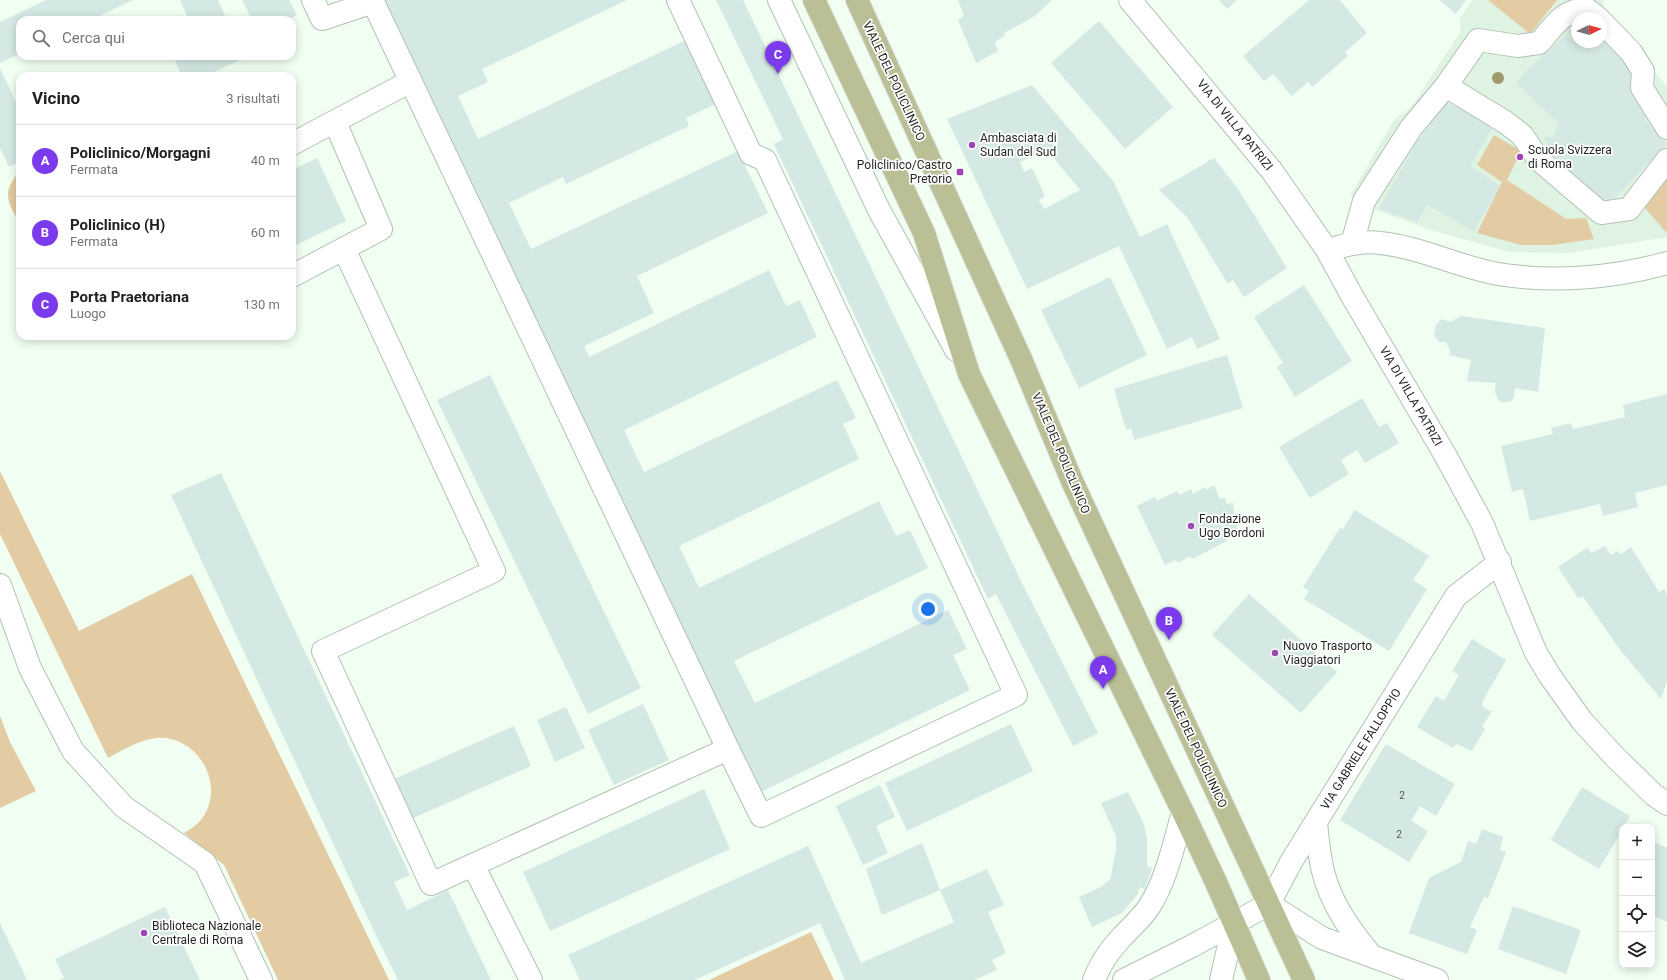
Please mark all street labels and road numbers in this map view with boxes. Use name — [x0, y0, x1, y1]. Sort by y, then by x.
street label: VIALE DEL POLICLINICO — [860, 19, 928, 143]
street label: VIA DI VILLA PATRIZI — [1194, 77, 1276, 173]
street label: VIA DI VILLA PATRIZI — [1377, 344, 1445, 448]
street label: VIALE DEL POLICLINICO — [1029, 390, 1093, 516]
street label: VIALE DEL POLICLINICO — [1162, 686, 1230, 810]
street label: VIA GABRIELE FALLOPPIO — [1318, 686, 1404, 812]

